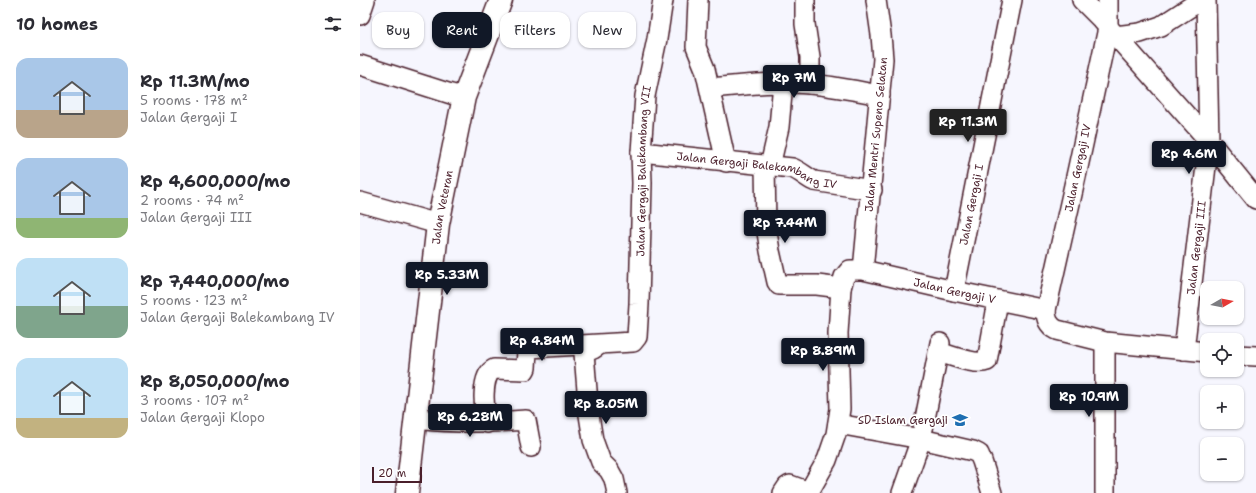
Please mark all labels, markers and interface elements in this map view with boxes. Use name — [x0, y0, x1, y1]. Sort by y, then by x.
chip: Buy — [372, 12, 424, 48]
chip: Rent — [432, 12, 492, 48]
chip: Filters — [500, 12, 570, 48]
chip: New — [578, 12, 636, 48]
text: 10 homes — [16, 13, 98, 35]
icon: filters — [322, 13, 344, 35]
street label: Jalan Mentri Supeno Selatan — [861, 56, 891, 213]
pin: Rp 7M — [766, 65, 822, 99]
text: Rp 7M — [772, 69, 816, 86]
text: Rp 11.3M/mo — [140, 70, 250, 92]
icon: home — [48, 74, 96, 122]
street label: Jalan Gergaji Balekambang VII — [633, 84, 654, 257]
text: 5 rooms · 178 m² — [140, 92, 248, 109]
text: Jalan Gergaji I — [140, 109, 237, 126]
pin: Rp 11.3M — [927, 109, 1009, 143]
text: Rp 11.3M — [939, 113, 997, 130]
street label: Jalan Gergaji IV — [1061, 122, 1095, 213]
pin: Rp 4.6M — [1152, 141, 1226, 175]
text: Rp 4.6M — [1161, 145, 1217, 162]
street label: Jalan Gergaji Balekambang IV — [676, 148, 838, 192]
street label: Jalan Gergaji I — [956, 163, 987, 247]
street label: Jalan Veteran — [428, 169, 456, 245]
text: Rp 4,600,000/mo — [140, 170, 291, 192]
icon: home — [48, 174, 96, 222]
text: 2 rooms · 74 m² — [140, 192, 244, 209]
street label: Jalan Gergaji III — [1183, 200, 1209, 296]
text: Jalan Gergaji III — [140, 209, 252, 226]
pin: Rp 7.44M — [744, 210, 826, 244]
text: Rp 7.44M — [753, 214, 817, 231]
pin: Rp 5.33M — [406, 262, 488, 296]
text: Rp 5.33M — [415, 266, 479, 283]
text: Rp 7,440,000/mo — [140, 270, 290, 292]
icon: home — [48, 274, 96, 322]
street label: Jalan Gergaji V — [912, 274, 998, 307]
north arrow — [1200, 281, 1244, 325]
map controls — [1200, 281, 1244, 481]
text: 5 rooms · 123 m² — [140, 292, 248, 309]
text: Jalan Gergaji Balekambang IV — [140, 309, 335, 326]
pin: Rp 4.84M — [501, 328, 583, 362]
text: Rp 4.84M — [509, 332, 575, 349]
button: locate — [1200, 333, 1244, 377]
pin: Rp 8.89M — [782, 338, 864, 372]
text: Rp 8.89M — [790, 342, 856, 359]
text: Rp 8,050,000/mo — [140, 370, 290, 392]
icon: home — [48, 374, 96, 422]
pin: Rp 10.9M — [1048, 384, 1130, 418]
button: + — [1200, 385, 1244, 429]
text: Rp 10.9M — [1059, 388, 1119, 405]
pin: Rp 8.05M — [565, 391, 647, 425]
text: 3 rooms · 107 m² — [140, 392, 249, 409]
text: Rp 8.05M — [574, 395, 638, 412]
pin: Rp 6.28M — [429, 404, 511, 438]
text: Rp 6.28M — [437, 408, 503, 425]
text: Jalan Gergaji Klopo — [140, 409, 265, 426]
school or university icon: SD Islam Gergaji — [951, 411, 969, 429]
place label: SD Islam Gergaji — [858, 413, 948, 428]
button: − — [1200, 437, 1244, 481]
scale bar — [372, 465, 422, 484]
text: 20 m — [378, 466, 406, 481]

